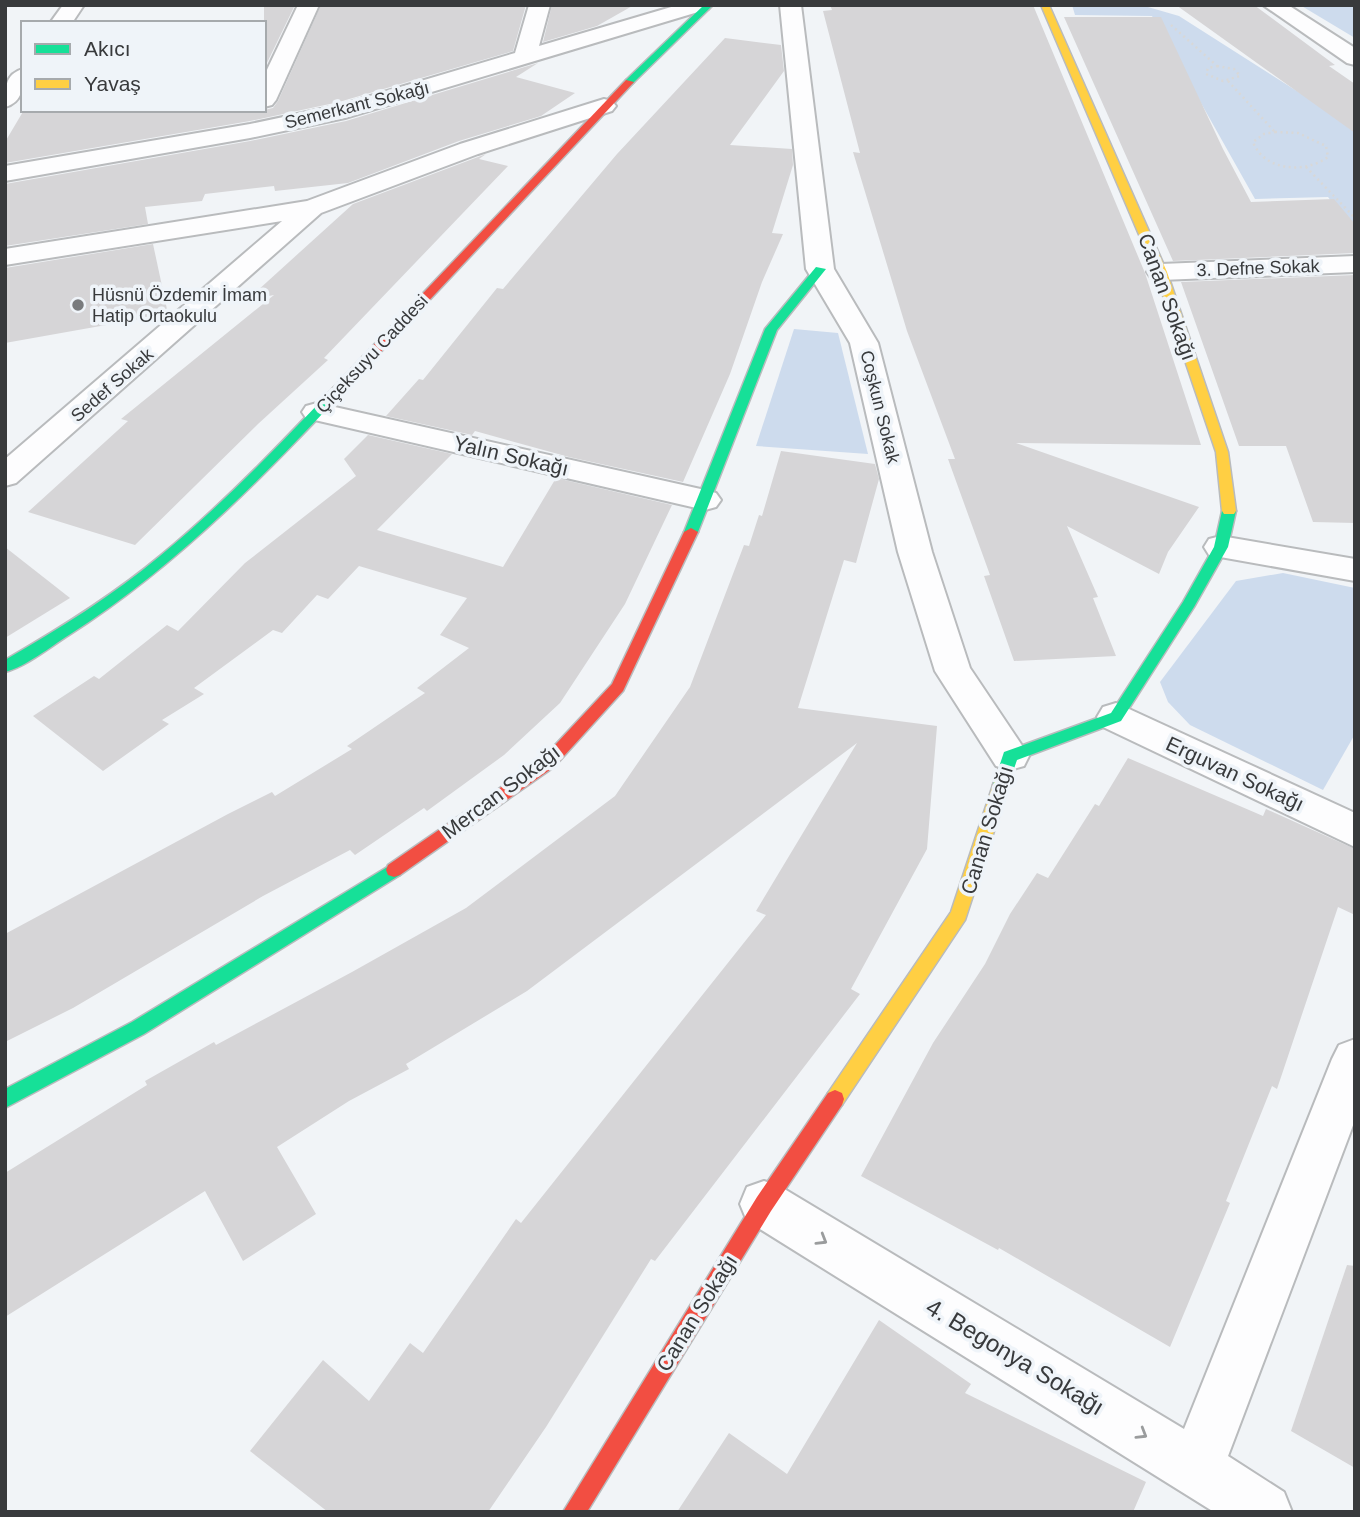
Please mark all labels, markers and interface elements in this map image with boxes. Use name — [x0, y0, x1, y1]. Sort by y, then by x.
legend — [21, 21, 266, 112]
text: Akıcı — [84, 37, 131, 60]
text: Yavaş — [84, 72, 141, 95]
street label: Semerkant Sokağı — [283, 77, 431, 133]
street label: Canan Sokağı — [1134, 230, 1201, 363]
street label: 3. Defne Sokak — [1196, 256, 1321, 280]
place label: Hüsnü Özdemir İmam Hatip Ortaokulu — [92, 285, 267, 326]
street label: Çiçeksuyu Caddesi — [312, 291, 432, 417]
marker: Hüsnü Özdemir İmam Hatip Ortaokulu — [70, 297, 86, 313]
street label: Sedef Sokak — [67, 343, 158, 426]
street label: Coşkun Sokak — [856, 348, 904, 467]
street label: Yalın Sokağı — [451, 431, 571, 480]
street label: Erguvan Sokağı — [1163, 732, 1308, 816]
street label: Mercan Sokağı — [437, 740, 564, 843]
street label: Canan Sokağı — [956, 763, 1017, 897]
one-way arrow — [815, 1231, 828, 1244]
street label: Canan Sokağı — [652, 1250, 742, 1375]
street label: 4. Begonya Sokağı — [921, 1293, 1109, 1420]
one-way arrow — [1135, 1426, 1148, 1439]

